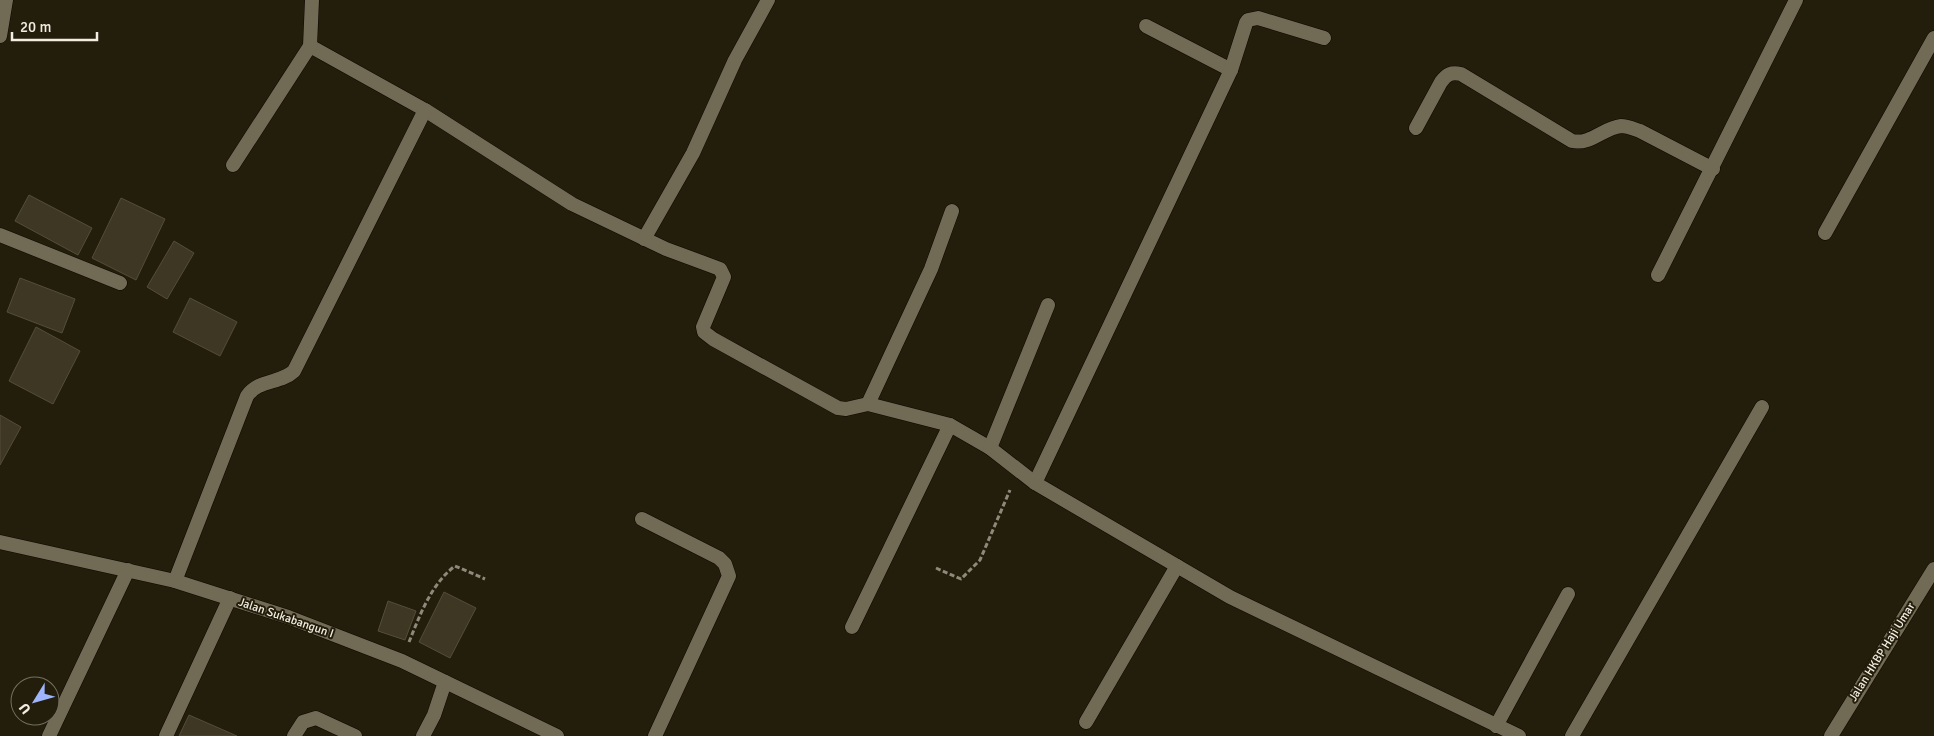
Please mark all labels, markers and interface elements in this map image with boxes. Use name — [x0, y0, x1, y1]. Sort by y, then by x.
scale bar — [12, 10, 98, 42]
text: 20 m — [20, 18, 51, 36]
street label: Jalan Sukabangun I — [236, 595, 336, 641]
street label: Jalan HKBP Haji Umar — [1846, 599, 1919, 704]
north arrow — [10, 676, 60, 726]
text: U — [15, 700, 35, 717]

